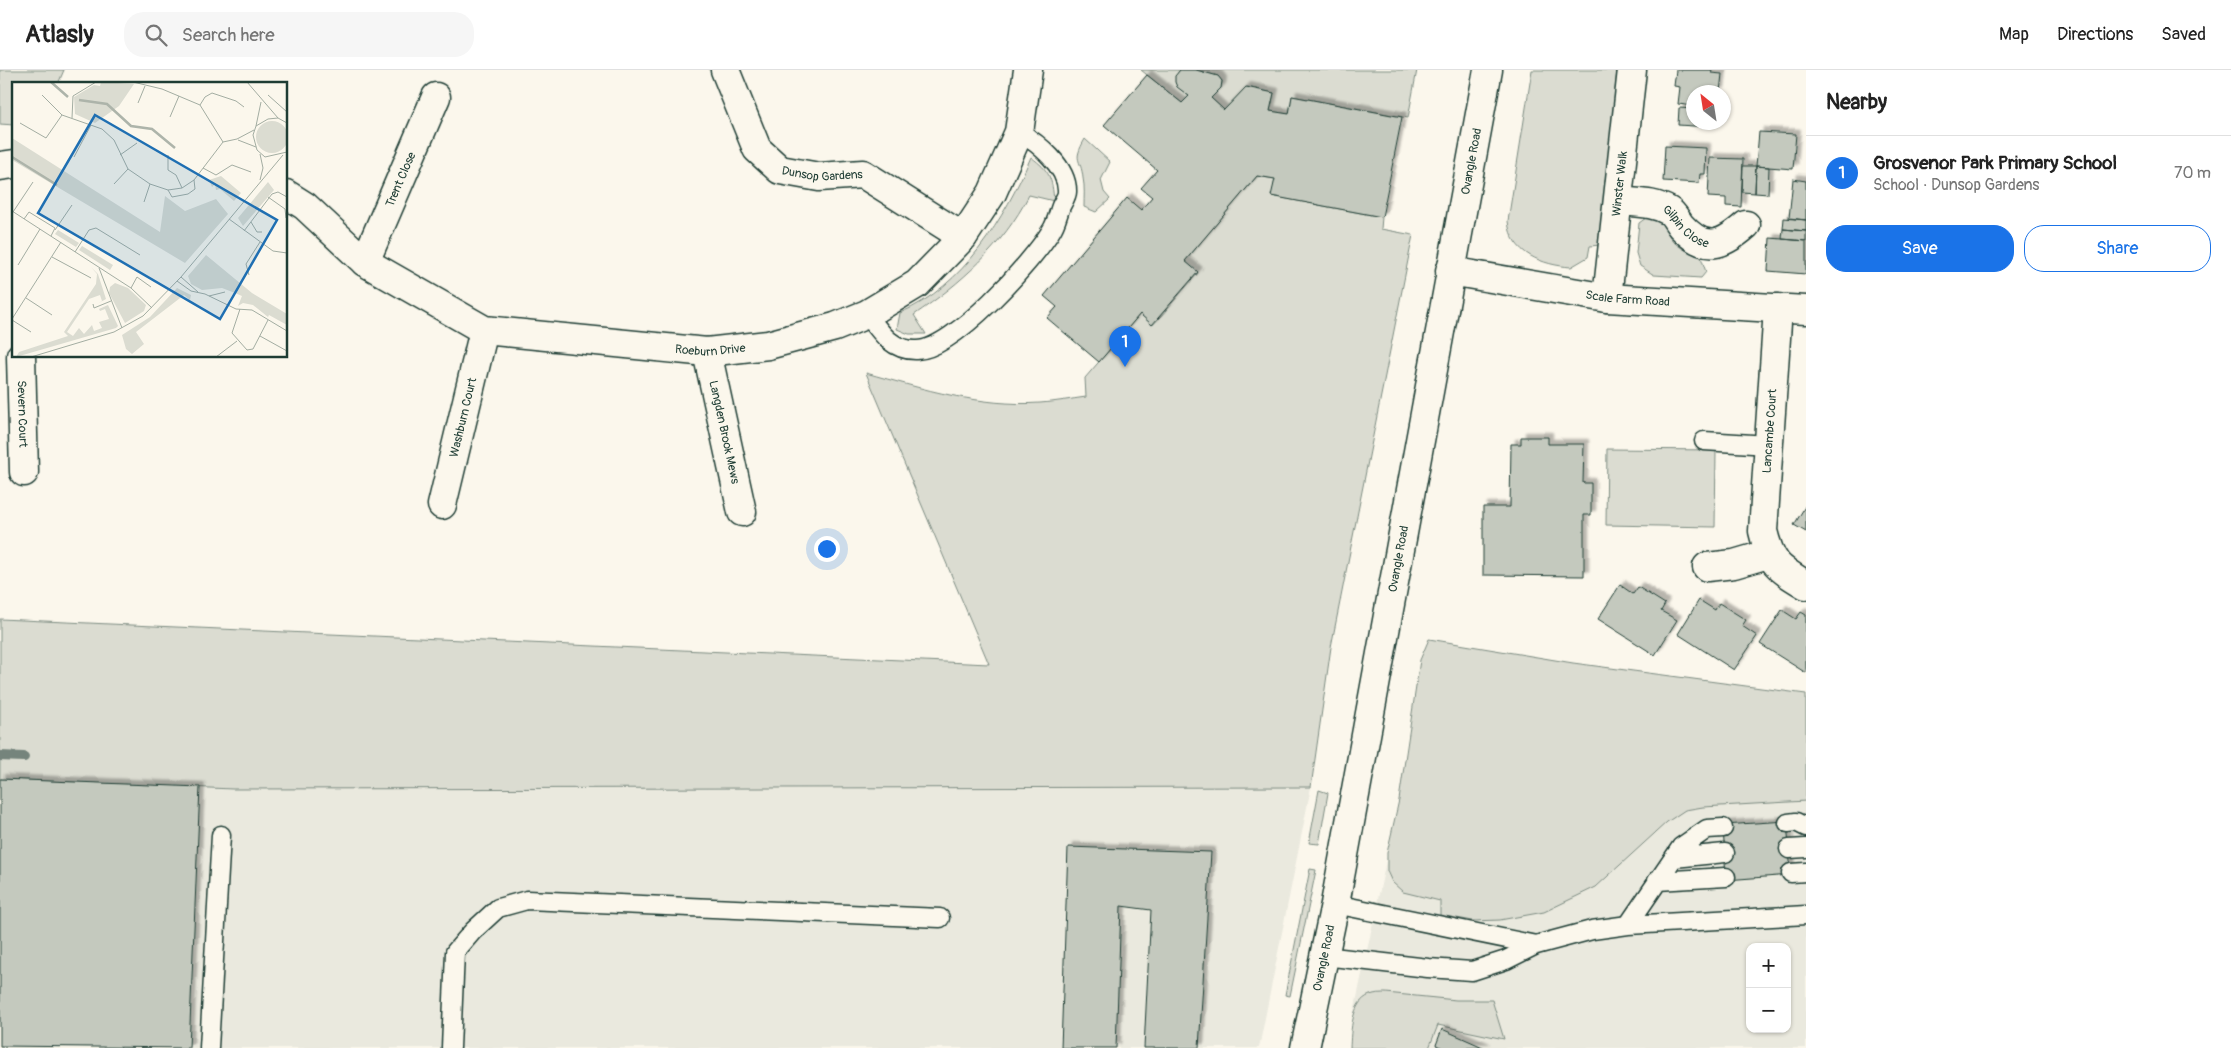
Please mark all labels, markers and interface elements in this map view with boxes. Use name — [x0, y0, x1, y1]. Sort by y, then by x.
search box — [124, 12, 474, 57]
text: Atlasly — [25, 20, 94, 49]
icon: search — [142, 21, 170, 49]
text: Search here — [182, 23, 275, 47]
text: Map — [1999, 23, 2029, 46]
text: Directions — [2057, 23, 2133, 46]
text: Saved — [2161, 23, 2206, 46]
inset map — [12, 82, 288, 358]
north arrow — [1686, 85, 1731, 130]
text: Nearby — [1826, 89, 1887, 116]
street label: Ovangle Road — [1458, 127, 1485, 196]
street label: Trent Close — [382, 150, 419, 209]
street label: Winster Walk — [1609, 150, 1631, 217]
text: Grosvenor Park Primary School — [1873, 151, 2117, 175]
street label: Dunsop Gardens — [781, 163, 864, 184]
text: 1 — [1839, 163, 1845, 183]
text: 70 m — [2174, 163, 2211, 183]
text: School · Dunsop Gardens — [1873, 175, 2039, 195]
street label: Gilpin Close — [1661, 202, 1710, 251]
button: Save — [1826, 225, 2014, 272]
button: Share — [2024, 225, 2211, 272]
street label: Scale Farm Road — [1584, 287, 1670, 309]
pin: 1 — [1109, 326, 1141, 367]
street label: Roeburn Drive — [674, 340, 746, 360]
street label: Washburn Court — [446, 376, 480, 459]
street label: Langden Brook Mews — [706, 379, 743, 486]
street label: Severn Court — [14, 380, 31, 448]
street label: Lancambe Court — [1760, 388, 1780, 474]
street label: Ovangle Road — [1385, 524, 1412, 593]
your location — [814, 536, 840, 562]
street label: Ovangle Road — [1310, 923, 1338, 992]
map controls — [1746, 943, 1791, 1033]
button: + — [1746, 943, 1791, 988]
button: − — [1746, 988, 1791, 1033]

